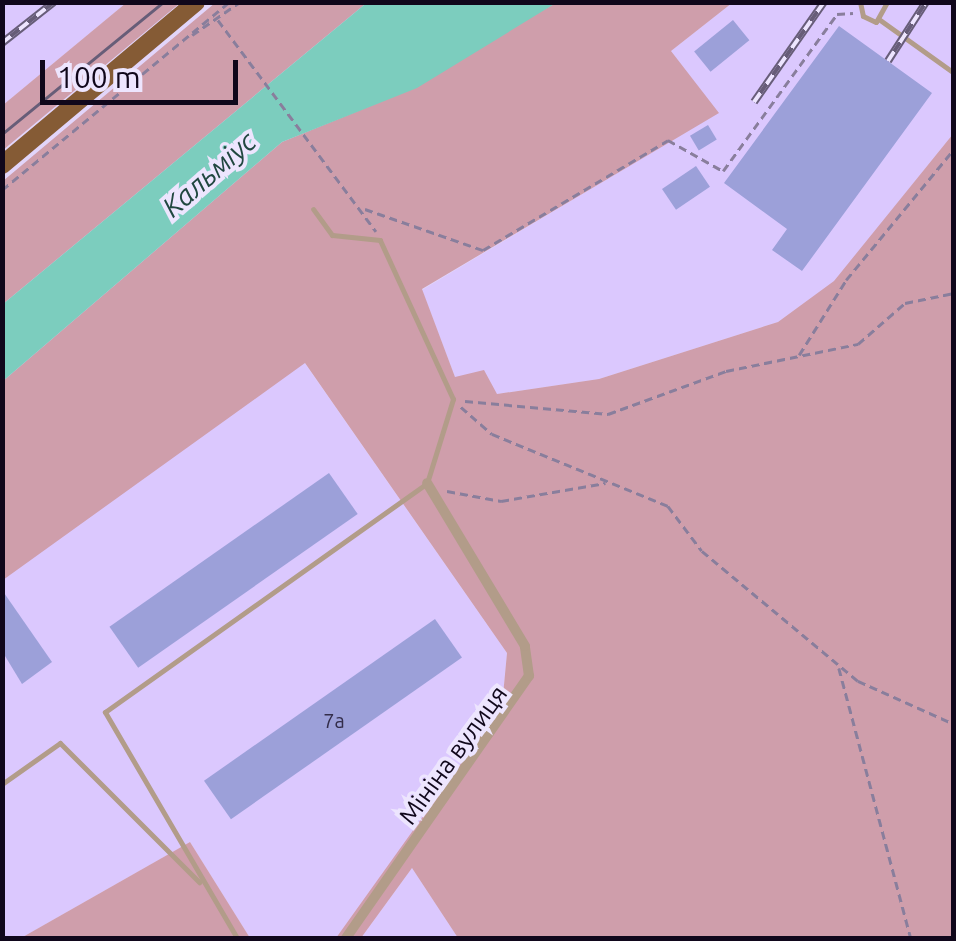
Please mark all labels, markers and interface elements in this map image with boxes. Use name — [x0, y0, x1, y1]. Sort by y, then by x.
scale bar — [45, 40, 242, 102]
text: 100 m — [57, 60, 141, 94]
water label: Кальміус — [155, 124, 263, 224]
street label: Мініна вулиця — [393, 680, 513, 830]
house number: 7а — [323, 708, 345, 732]

